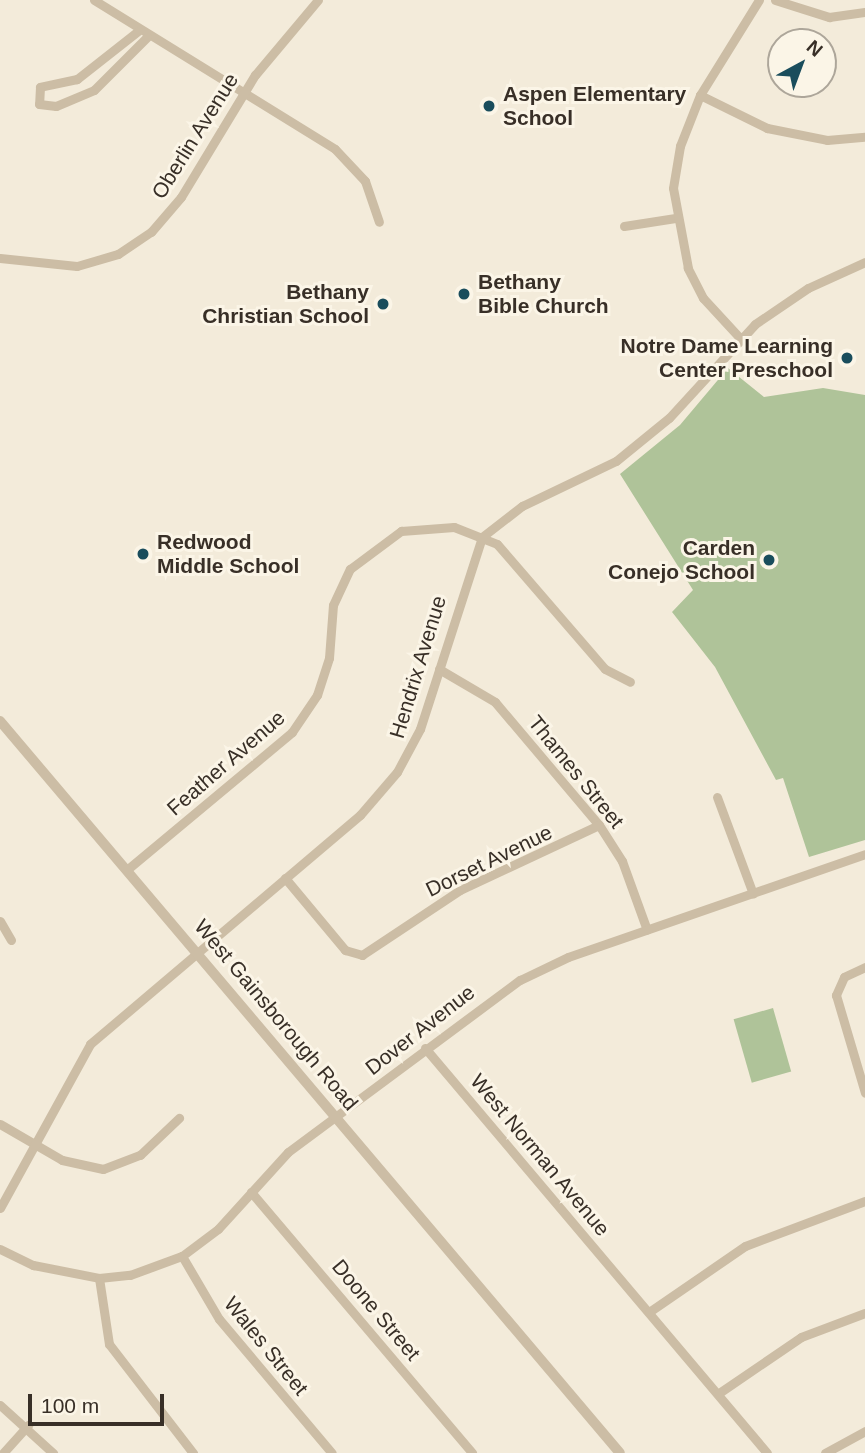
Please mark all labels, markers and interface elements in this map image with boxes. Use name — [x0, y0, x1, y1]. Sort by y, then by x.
north arrow — [767, 28, 837, 98]
text: N — [803, 36, 827, 61]
street label: Oberlin Avenue — [146, 68, 244, 204]
place label: Aspen Elementary School — [503, 81, 686, 131]
marker: Aspen Elementary School — [481, 98, 497, 114]
place label: Bethany Bible Church — [478, 269, 609, 319]
place label: Bethany Christian School — [202, 279, 369, 329]
marker: Bethany Bible Church — [456, 286, 472, 302]
marker: Bethany Christian School — [375, 296, 391, 312]
place label: Notre Dame Learning Center Preschool — [621, 333, 833, 383]
marker: Notre Dame Learning Center Preschool — [839, 350, 855, 366]
place label: Redwood Middle School — [157, 529, 299, 579]
place label: Carden Conejo School — [608, 535, 755, 585]
marker: Redwood Middle School — [135, 546, 151, 562]
marker: Carden Conejo School — [761, 552, 777, 568]
street label: Hendrix Avenue — [384, 592, 452, 742]
street label: Feather Avenue — [161, 705, 291, 821]
street label: Thames Street — [523, 711, 629, 833]
street label: Dorset Avenue — [421, 819, 557, 903]
street label: West Gainsborough Road — [189, 914, 363, 1116]
street label: Dover Avenue — [360, 979, 480, 1081]
street label: West Norman Avenue — [465, 1069, 615, 1241]
street label: Doone Street — [327, 1255, 425, 1365]
street label: Wales Street — [219, 1292, 313, 1400]
scale bar — [32, 1380, 168, 1424]
text: 100 m — [41, 1394, 99, 1417]

